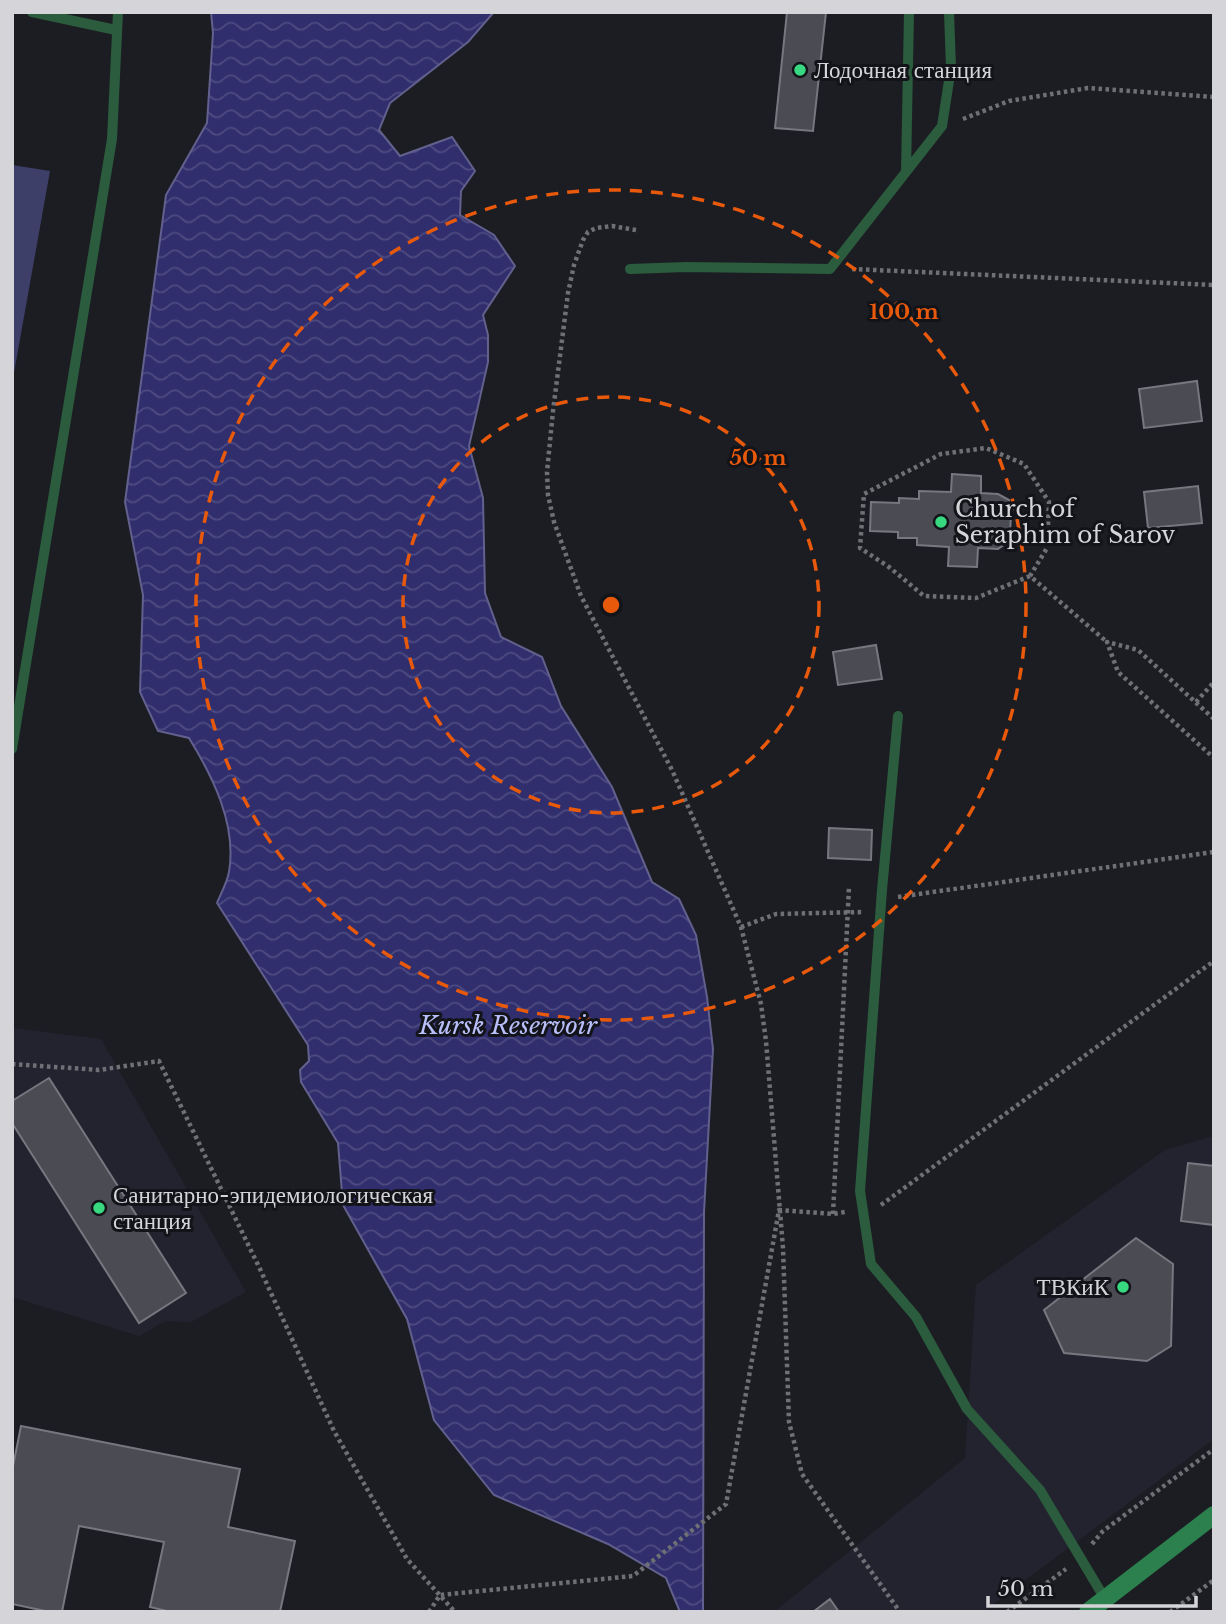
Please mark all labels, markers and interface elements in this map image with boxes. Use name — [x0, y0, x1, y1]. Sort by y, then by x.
place label: Лодочная станция — [814, 56, 992, 84]
marker: Лодочная станция — [792, 62, 808, 78]
text: 100 m — [869, 299, 939, 325]
text: 50 m — [729, 445, 787, 471]
place label: Church of Seraphim of Sarov — [955, 495, 1175, 549]
marker: Church of Seraphim of Sarov — [933, 514, 949, 530]
centre of rings — [599, 593, 623, 617]
water label: Kursk Reservoir — [418, 1011, 598, 1040]
place label: Санитарно-эпидемиологическая станция — [113, 1181, 433, 1235]
marker: Санитарно-эпидемиологическая станция — [91, 1200, 107, 1216]
place label: ТВКиК — [1037, 1273, 1110, 1301]
marker: ТВКиК — [1115, 1279, 1131, 1295]
scale bar — [988, 1564, 1196, 1608]
text: 50 m — [998, 1576, 1054, 1602]

